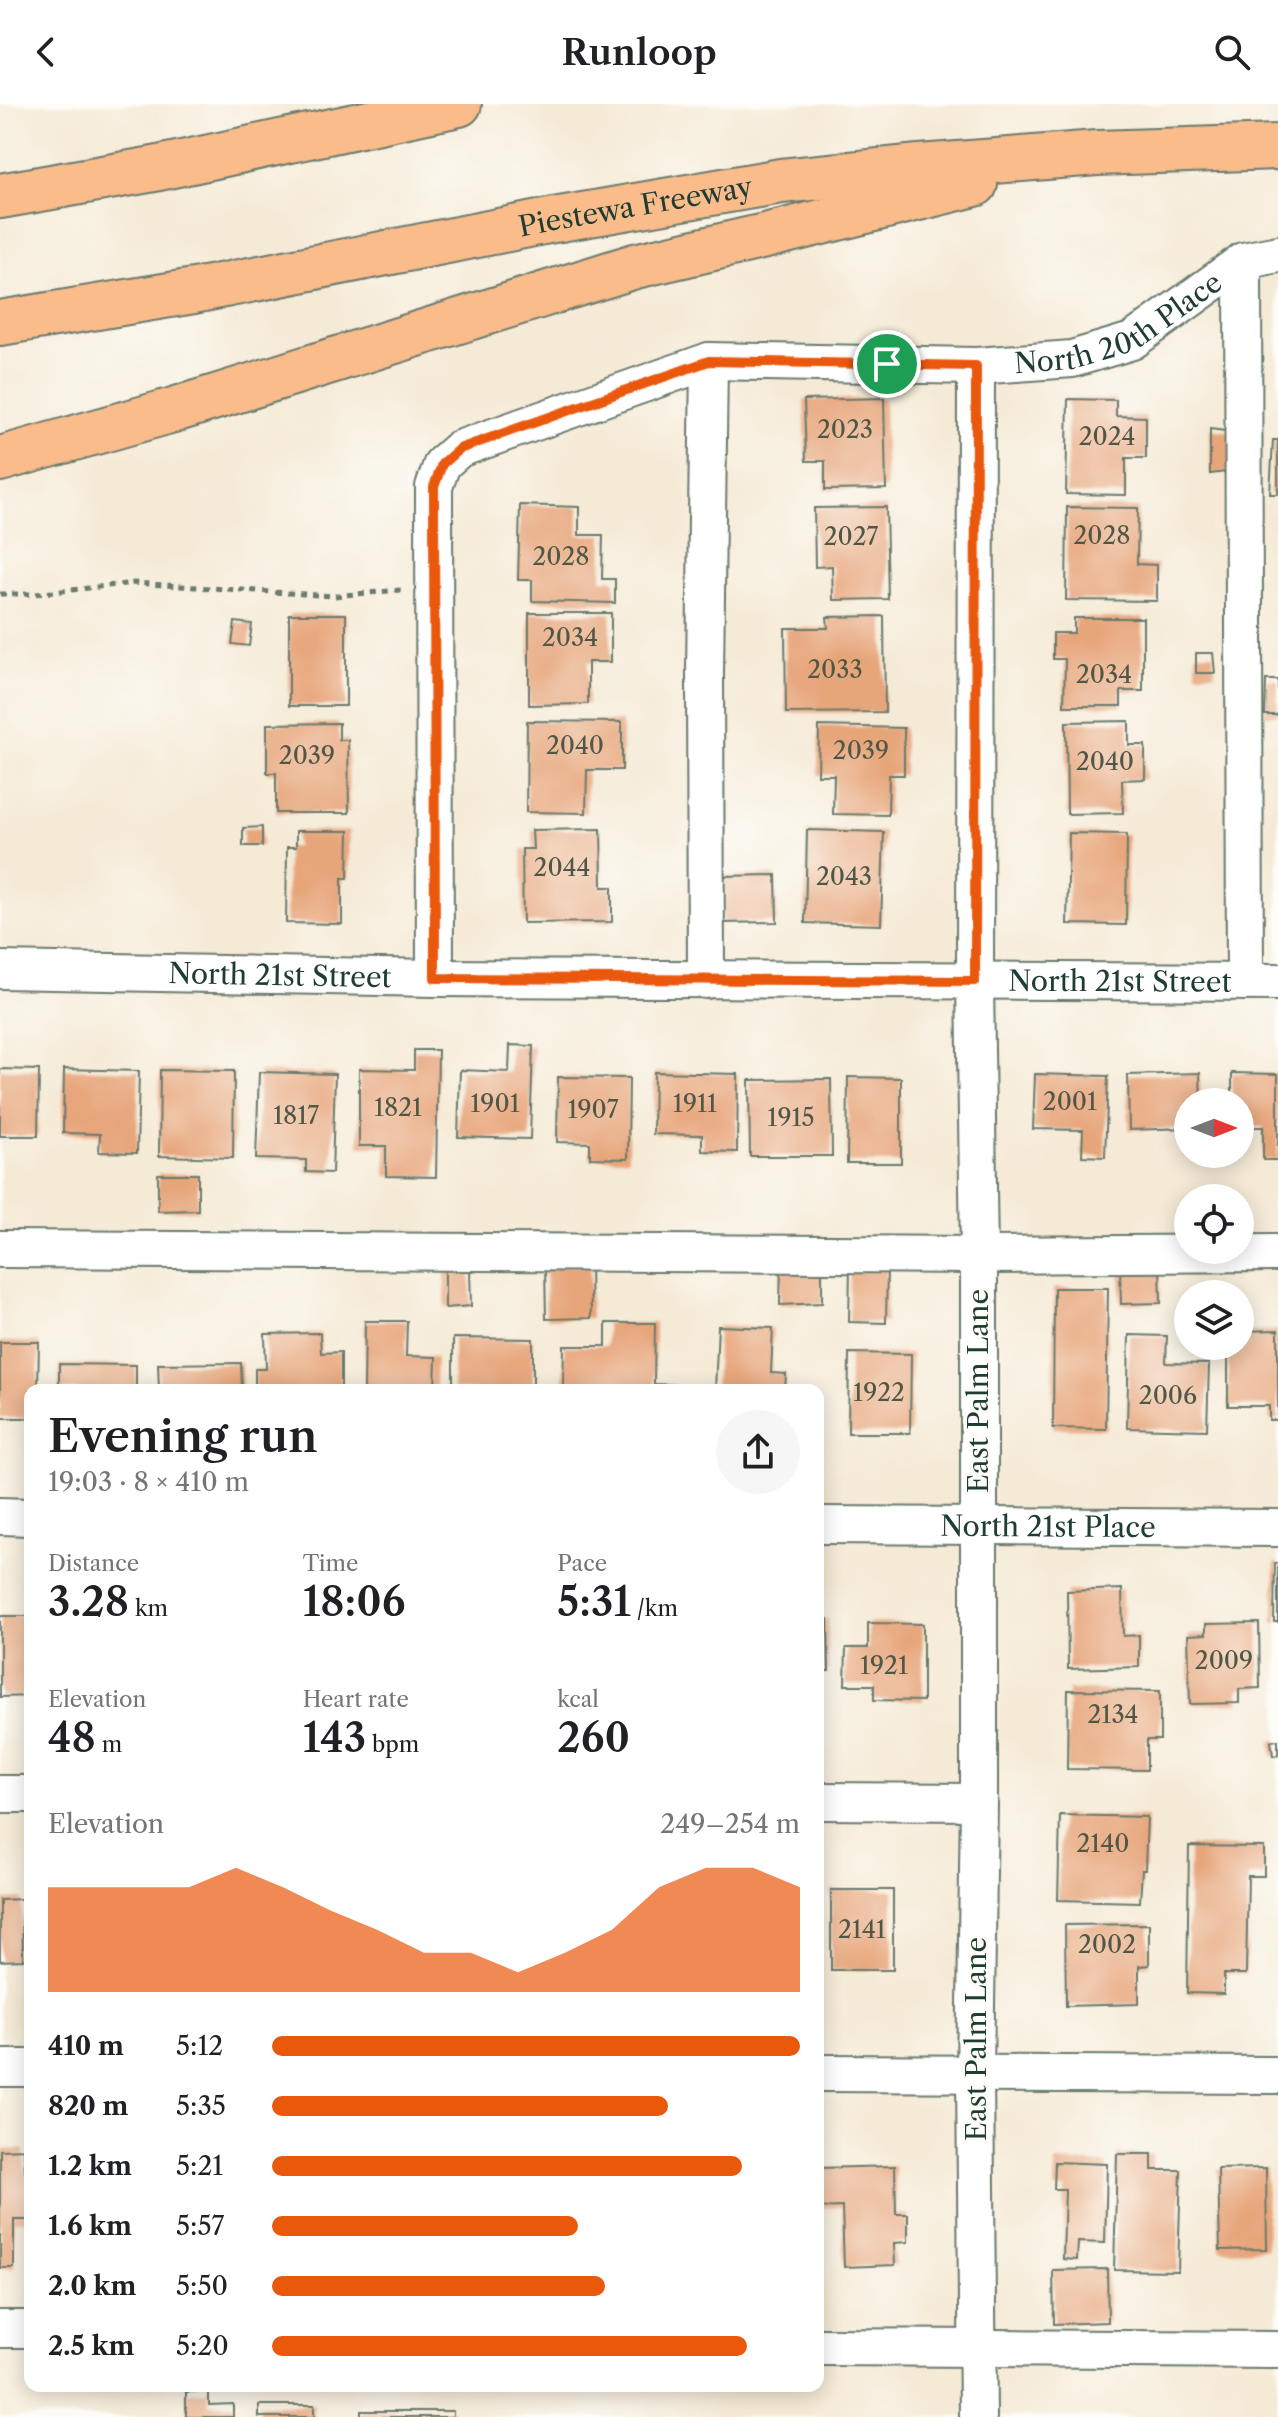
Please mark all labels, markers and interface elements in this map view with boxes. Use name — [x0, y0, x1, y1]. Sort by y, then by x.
icon: back — [24, 30, 68, 74]
text: Runloop — [561, 30, 717, 74]
icon: search — [1210, 30, 1254, 74]
street label: Piestewa Freeway — [515, 169, 755, 244]
street label: North 20th Place — [1013, 265, 1228, 380]
pin — [853, 330, 921, 398]
icon: arrive — [865, 342, 909, 386]
house number: 2023 — [817, 415, 873, 444]
house number: 2024 — [1079, 422, 1135, 451]
house number: 2028 — [1073, 521, 1131, 550]
house number: 2027 — [824, 522, 878, 551]
house number: 2028 — [532, 542, 590, 571]
house number: 2034 — [542, 623, 598, 652]
house number: 2033 — [807, 655, 863, 684]
house number: 2034 — [1076, 660, 1132, 689]
house number: 2040 — [546, 731, 604, 760]
house number: 2039 — [833, 736, 889, 765]
house number: 2039 — [279, 741, 335, 770]
house number: 2040 — [1076, 747, 1134, 776]
house number: 2044 — [534, 853, 590, 882]
house number: 2043 — [816, 862, 872, 891]
street label: North 21st Street — [168, 956, 392, 994]
street label: North 21st Street — [1008, 964, 1232, 999]
house number: 2001 — [1043, 1087, 1097, 1116]
north arrow — [1174, 1088, 1254, 1168]
map controls — [1174, 1088, 1254, 1360]
house number: 1901 — [470, 1089, 520, 1118]
house number: 1911 — [673, 1089, 717, 1118]
house number: 1821 — [374, 1093, 422, 1122]
house number: 1907 — [567, 1095, 619, 1124]
house number: 1817 — [273, 1101, 319, 1130]
house number: 1915 — [767, 1103, 815, 1132]
button: locate — [1174, 1184, 1254, 1264]
button: layers — [1174, 1280, 1254, 1360]
street label: East Palm Lane — [961, 1289, 995, 1493]
house number: 1922 — [853, 1378, 905, 1407]
house number: 2006 — [1139, 1381, 1197, 1410]
text: Evening run — [48, 1409, 318, 1463]
button: share — [716, 1410, 800, 1494]
text: 19:03 · 8 × 410 m — [48, 1466, 249, 1498]
street label: North 21st Place — [940, 1509, 1156, 1544]
text: Distance — [48, 1550, 139, 1577]
text: Time — [303, 1550, 358, 1577]
text: Pace — [557, 1550, 607, 1577]
text: 3.28 — [48, 1577, 129, 1626]
text: 18:06 — [303, 1577, 405, 1626]
text: 5:31 — [557, 1577, 631, 1626]
text: km — [129, 1595, 168, 1622]
text: /km — [631, 1595, 678, 1622]
house number: 2009 — [1195, 1646, 1253, 1675]
house number: 1921 — [860, 1651, 908, 1680]
text: Elevation — [48, 1686, 146, 1713]
text: Heart rate — [303, 1686, 409, 1713]
text: kcal — [557, 1686, 599, 1713]
house number: 2134 — [1088, 1700, 1138, 1729]
text: 48 — [48, 1713, 96, 1762]
text: 143 — [303, 1713, 366, 1762]
text: 260 — [557, 1713, 630, 1762]
text: m — [96, 1731, 122, 1758]
text: bpm — [366, 1731, 419, 1758]
text: Elevation — [48, 1808, 164, 1840]
text: 249–254 m — [660, 1808, 800, 1840]
house number: 2140 — [1077, 1829, 1129, 1858]
house number: 2141 — [838, 1915, 886, 1944]
house number: 2002 — [1078, 1930, 1136, 1959]
street label: East Palm Lane — [959, 1937, 993, 2141]
text: 410 m — [48, 2030, 124, 2062]
text: 5:12 — [176, 2030, 223, 2062]
text: 820 m — [48, 2090, 128, 2122]
text: 5:35 — [176, 2090, 226, 2122]
text: 1.2 km — [48, 2150, 132, 2182]
text: 5:21 — [176, 2150, 223, 2182]
text: 1.6 km — [48, 2210, 132, 2242]
text: 5:57 — [176, 2210, 224, 2242]
text: 2.0 km — [48, 2270, 136, 2302]
text: 5:50 — [176, 2270, 228, 2302]
text: 2.5 km — [48, 2330, 134, 2362]
text: 5:20 — [176, 2330, 229, 2362]

